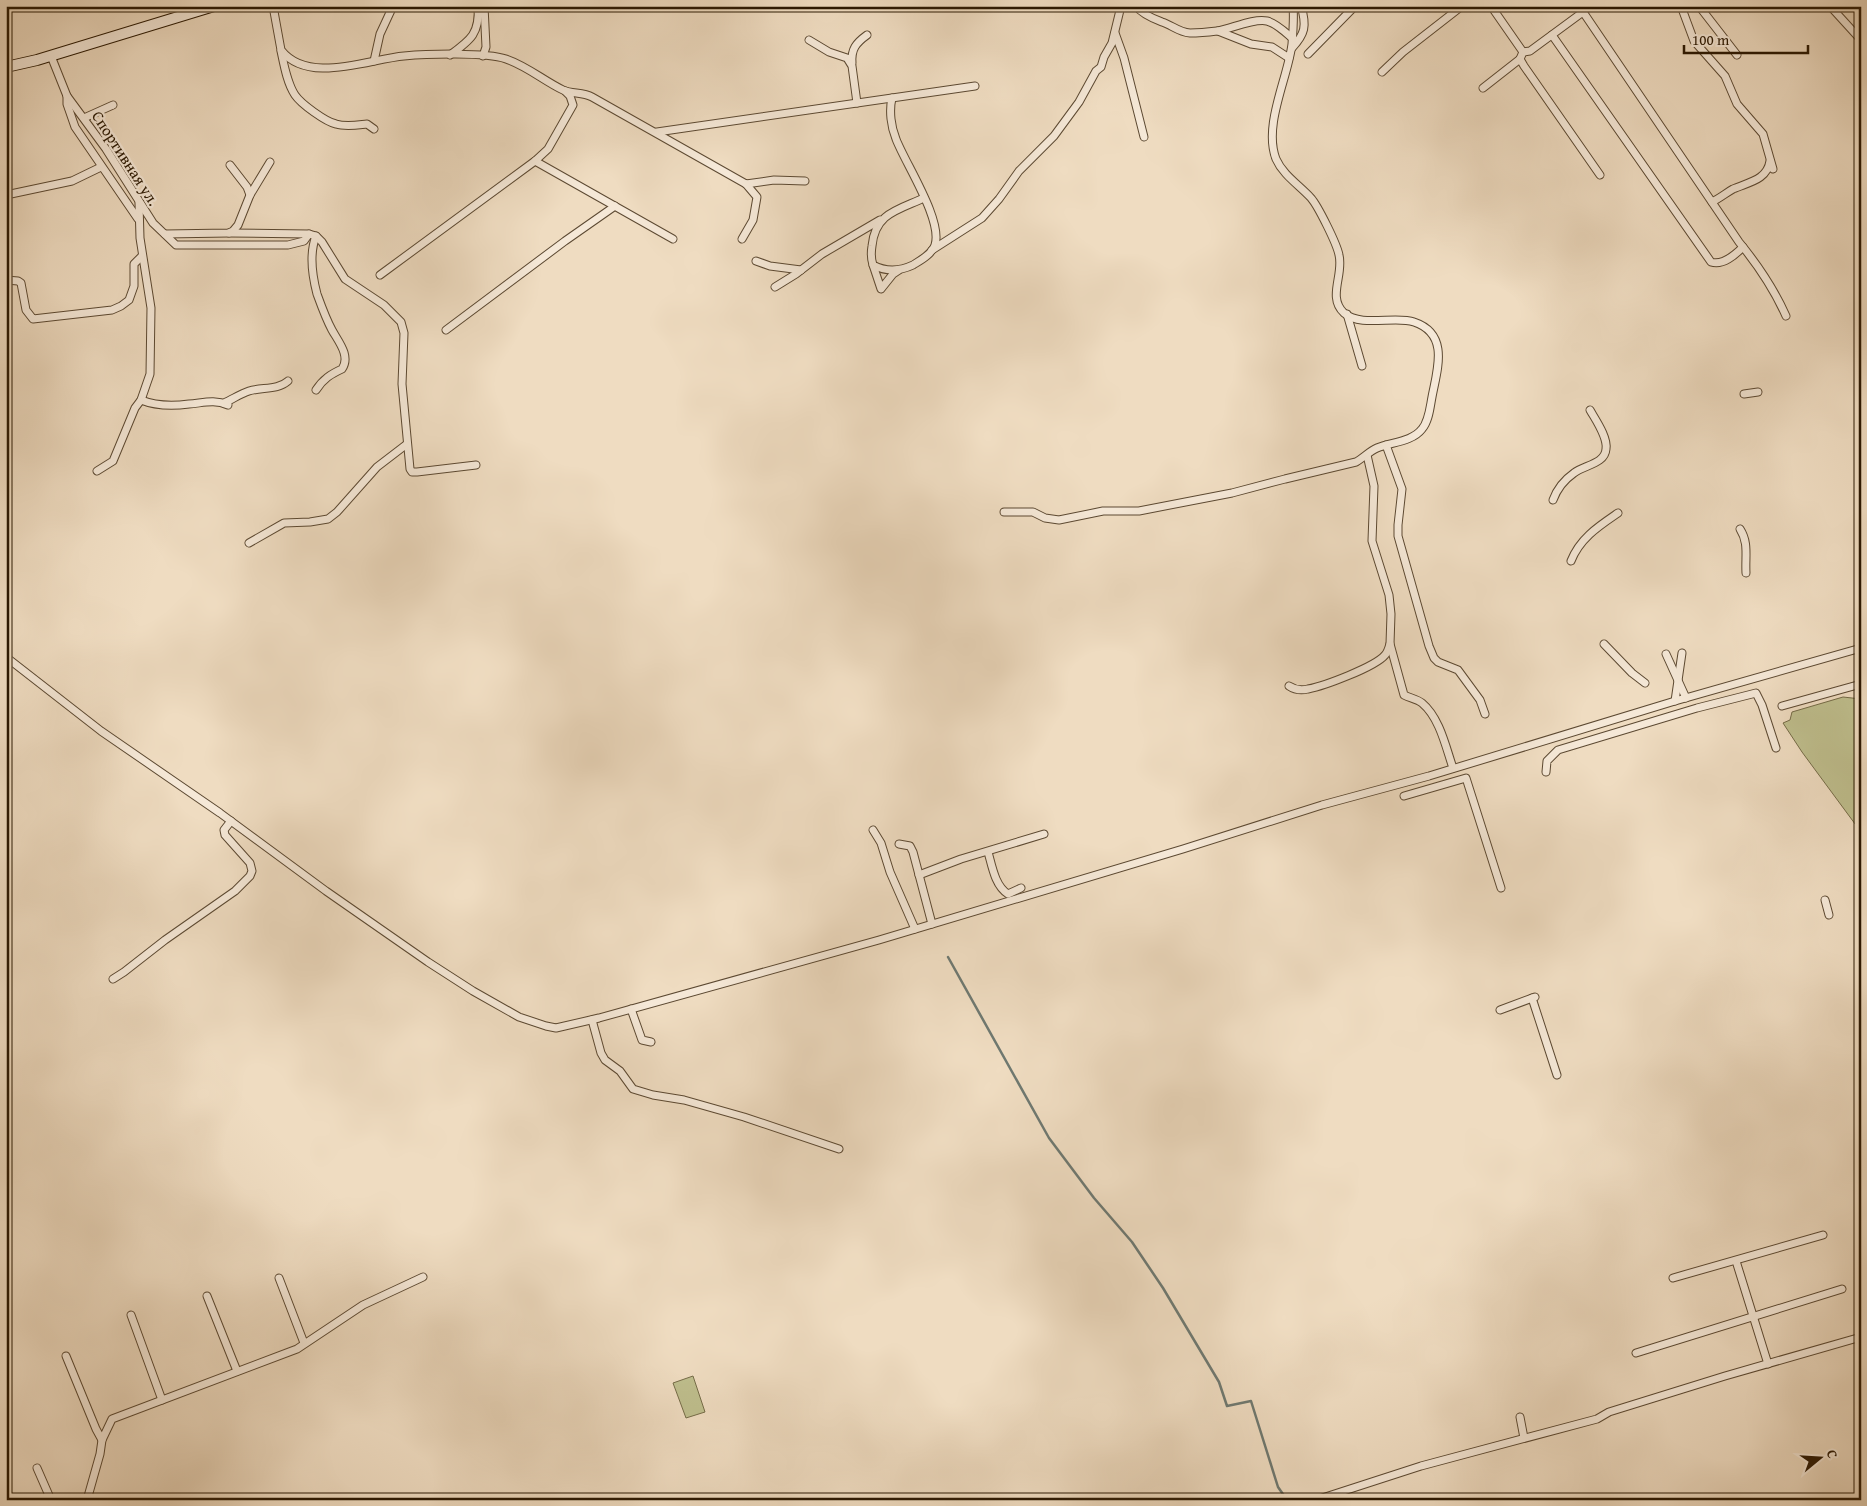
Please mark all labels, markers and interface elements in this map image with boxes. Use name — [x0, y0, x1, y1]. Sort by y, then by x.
scale bar — [1684, 22, 1808, 54]
text: 100 m — [1692, 29, 1730, 50]
street label: Спортивная ул. — [86, 106, 166, 210]
north arrow — [1794, 1434, 1844, 1484]
text: С — [1822, 1447, 1843, 1461]

